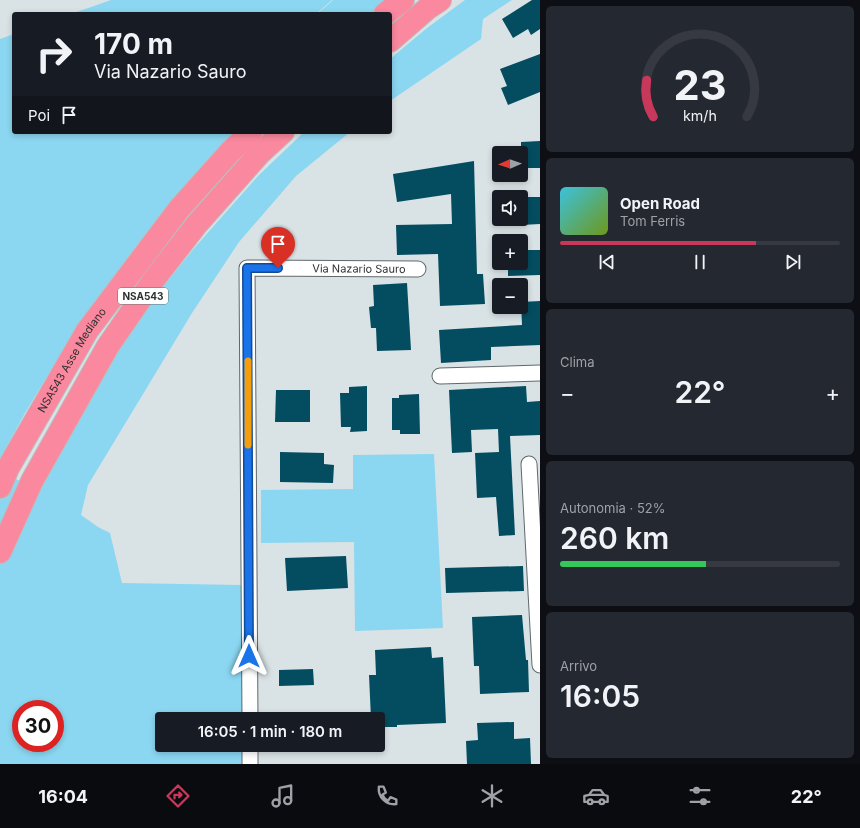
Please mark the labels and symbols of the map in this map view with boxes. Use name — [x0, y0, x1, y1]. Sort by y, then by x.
north arrow — [492, 146, 528, 182]
pin — [261, 227, 295, 268]
street label: Via Nazario Sauro — [312, 261, 406, 276]
road number: NSA543 — [118, 288, 168, 304]
street label: NSA543 Asse Mediano — [34, 305, 109, 415]
position arrow — [228, 635, 270, 677]
speed limit sign: 30 — [12, 700, 64, 752]

